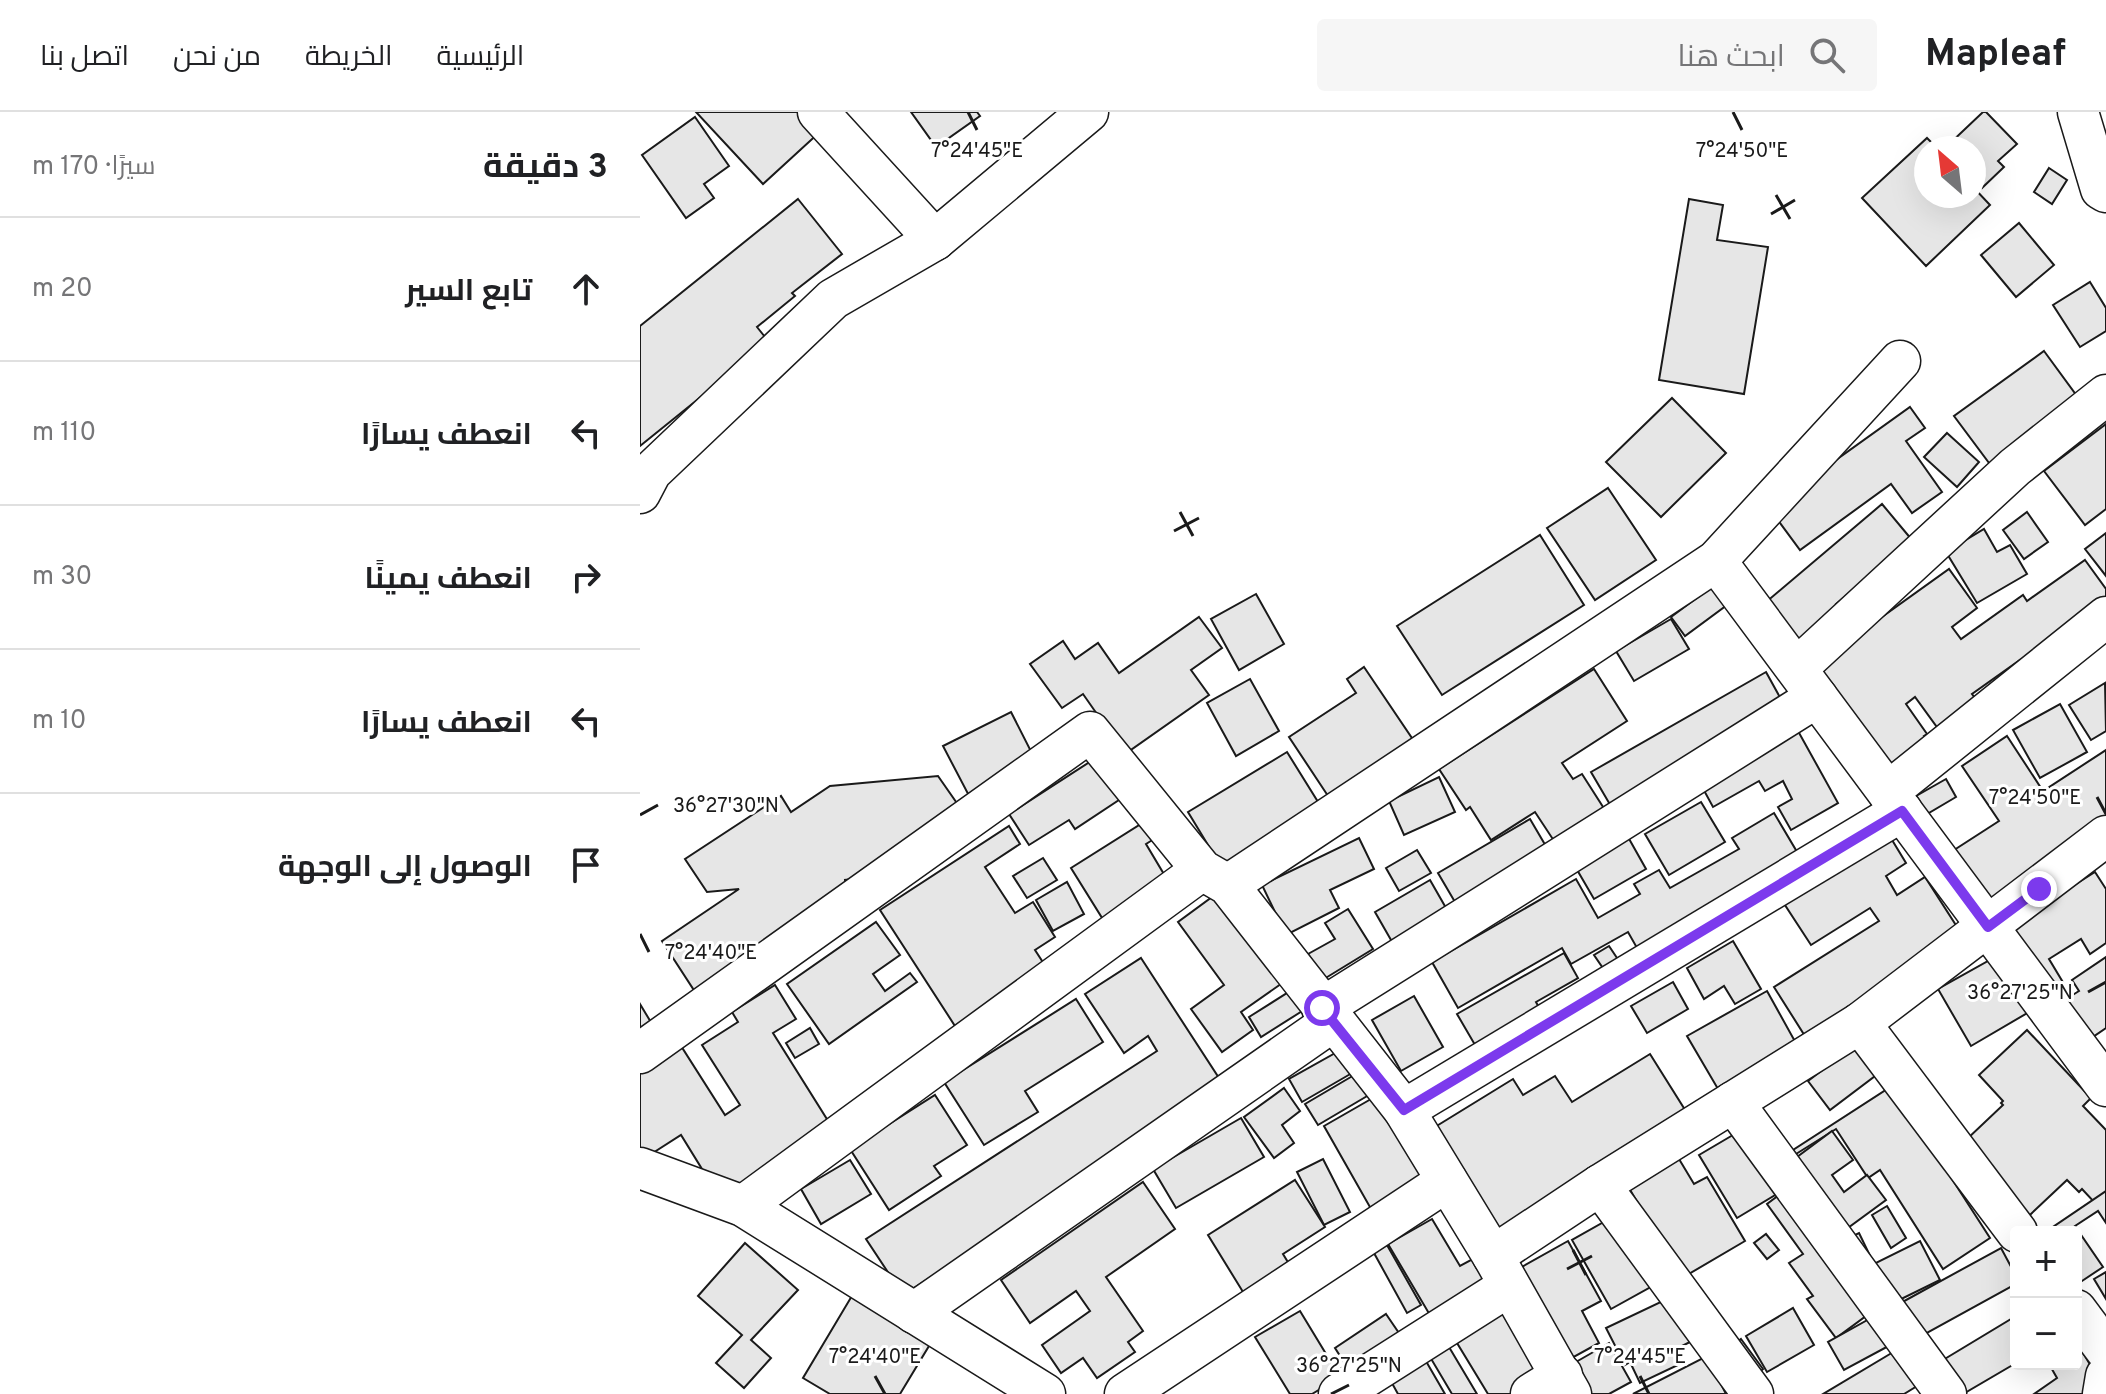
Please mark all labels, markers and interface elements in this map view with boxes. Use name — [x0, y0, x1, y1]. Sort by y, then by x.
search box — [1317, 19, 1877, 91]
text: Mapleaf — [1925, 31, 2066, 80]
icon: search — [1805, 33, 1849, 77]
text: اتصل بنا — [40, 40, 129, 76]
text: من نحن — [173, 40, 261, 76]
text: الخريطة — [305, 40, 392, 76]
text: الرئيسية — [436, 40, 524, 76]
text: ابحث هنا — [1678, 40, 1785, 77]
north arrow — [1914, 136, 1986, 208]
text: 7°24'45"E — [931, 139, 1023, 165]
text: 7°24'50"E — [1696, 139, 1788, 165]
text: 3 دقيقة — [483, 147, 608, 190]
text: سيرًا · 170 m — [32, 151, 155, 184]
icon: ahead — [564, 267, 608, 311]
text: 20 m — [32, 273, 93, 306]
text: تابع السير — [405, 274, 532, 311]
icon: left — [564, 411, 608, 455]
text: 110 m — [32, 417, 96, 450]
text: انعطف يسارًا — [361, 418, 532, 455]
icon: right — [564, 555, 608, 599]
text: 30 m — [32, 561, 92, 594]
text: انعطف يمينًا — [365, 562, 532, 599]
icon: left — [564, 699, 608, 743]
text: 10 m — [32, 705, 87, 738]
text: انعطف يسارًا — [361, 706, 532, 743]
text: 7°24'50"E — [1989, 786, 2081, 812]
text: 36°27'30"N — [673, 794, 779, 820]
icon: arrive — [564, 843, 608, 887]
text: الوصول إلى الوجهة — [278, 850, 532, 887]
route end — [2021, 871, 2057, 907]
text: 7°24'40"E — [665, 941, 757, 967]
text: 36°27'25"N — [1967, 981, 2073, 1007]
route start — [1304, 990, 1340, 1026]
map controls — [2010, 1226, 2082, 1370]
button: + — [2010, 1226, 2082, 1298]
button: − — [2010, 1298, 2082, 1370]
text: 7°24'40"E — [829, 1345, 921, 1371]
text: 7°24'45"E — [1594, 1345, 1686, 1371]
text: 36°27'25"N — [1296, 1354, 1402, 1380]

